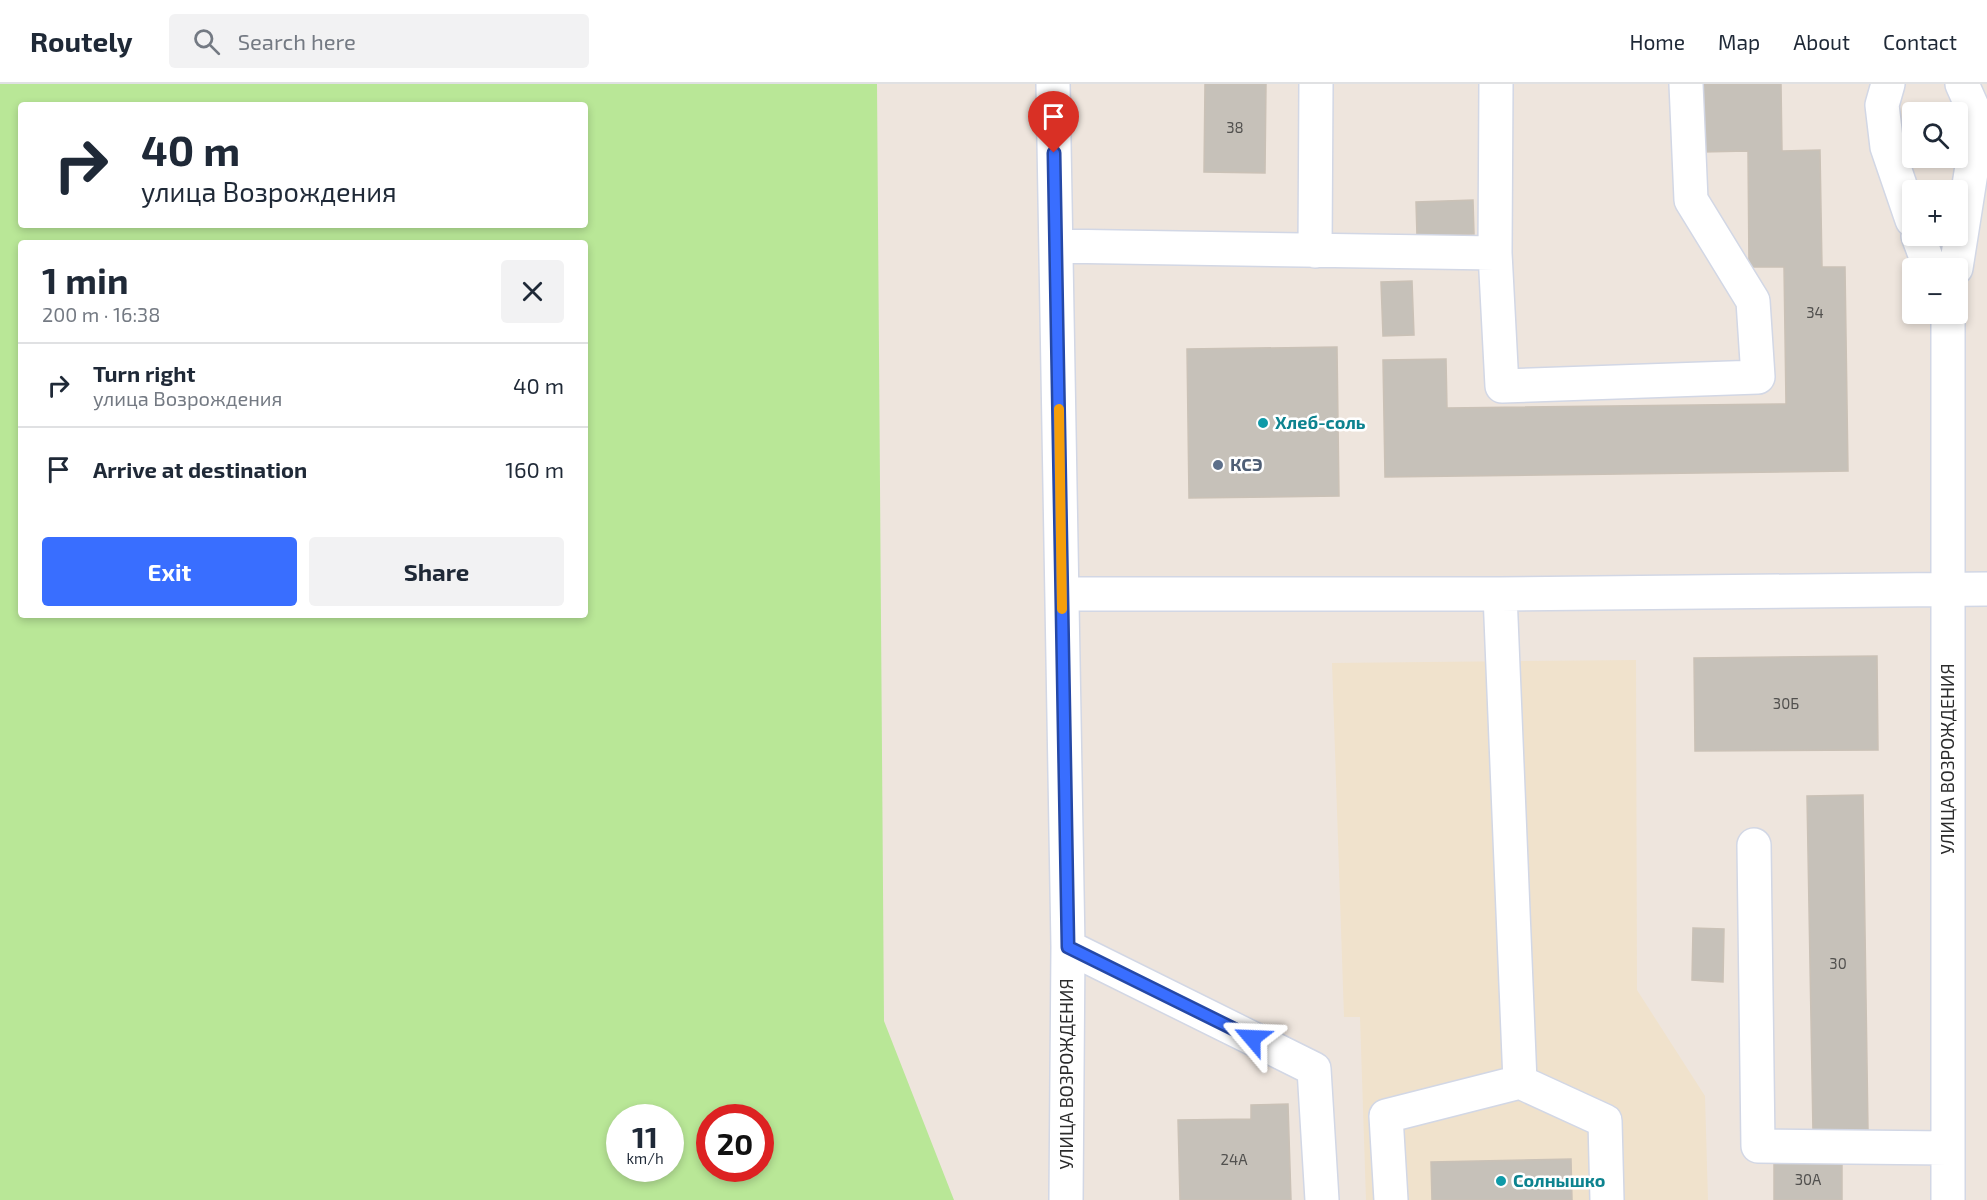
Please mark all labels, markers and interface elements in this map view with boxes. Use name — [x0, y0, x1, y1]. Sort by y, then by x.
search box — [169, 14, 589, 68]
text: Routely — [30, 24, 133, 58]
icon: search — [190, 25, 223, 58]
text: Search here — [238, 28, 356, 54]
text: Home — [1629, 29, 1685, 54]
text: Map — [1718, 29, 1760, 54]
text: About — [1793, 29, 1850, 54]
text: Contact — [1883, 29, 1957, 54]
pin — [1028, 91, 1079, 153]
icon: arrive — [1037, 100, 1070, 133]
map controls — [1902, 102, 1968, 324]
button: search — [1902, 102, 1968, 168]
house number: 38 — [1226, 118, 1244, 136]
text: 40 m — [141, 124, 240, 174]
icon: right — [42, 126, 120, 204]
text: улица Возрождения — [141, 175, 397, 207]
button: + — [1902, 180, 1968, 246]
text: 1 min — [42, 258, 129, 301]
button: − — [1902, 258, 1968, 324]
button: close — [501, 260, 564, 323]
text: 200 m · 16:38 — [42, 302, 160, 326]
house number: 34 — [1806, 303, 1824, 321]
text: Turn right — [93, 360, 195, 386]
icon: right — [42, 369, 75, 402]
text: 40 m — [513, 372, 564, 398]
text: улица Возрождения — [93, 386, 282, 410]
place label: Хлеб-соль — [1275, 411, 1366, 433]
marker: Хлеб-соль — [1256, 416, 1270, 430]
icon: arrive — [42, 453, 75, 486]
place label: КСЭ — [1230, 453, 1263, 475]
text: Arrive at destination — [93, 456, 307, 482]
text: 160 m — [505, 456, 564, 482]
marker: КСЭ — [1211, 458, 1225, 472]
button: Exit — [42, 537, 297, 606]
button: Share — [309, 537, 564, 606]
street label: УЛИЦА ВОЗРОЖДЕНИЯ — [1936, 664, 1958, 854]
house number: 30Б — [1773, 694, 1799, 712]
house number: 30 — [1829, 954, 1847, 972]
street label: УЛИЦА ВОЗРОЖДЕНИЯ — [1055, 979, 1077, 1169]
position arrow — [1220, 1006, 1284, 1070]
speed limit sign: 20 — [696, 1104, 774, 1182]
text: 11 — [632, 1118, 658, 1154]
text: km/h — [626, 1149, 664, 1167]
house number: 24А — [1221, 1150, 1248, 1168]
place label: Солнышко — [1513, 1169, 1605, 1191]
house number: 30А — [1795, 1170, 1822, 1188]
marker: Солнышко — [1494, 1174, 1508, 1188]

